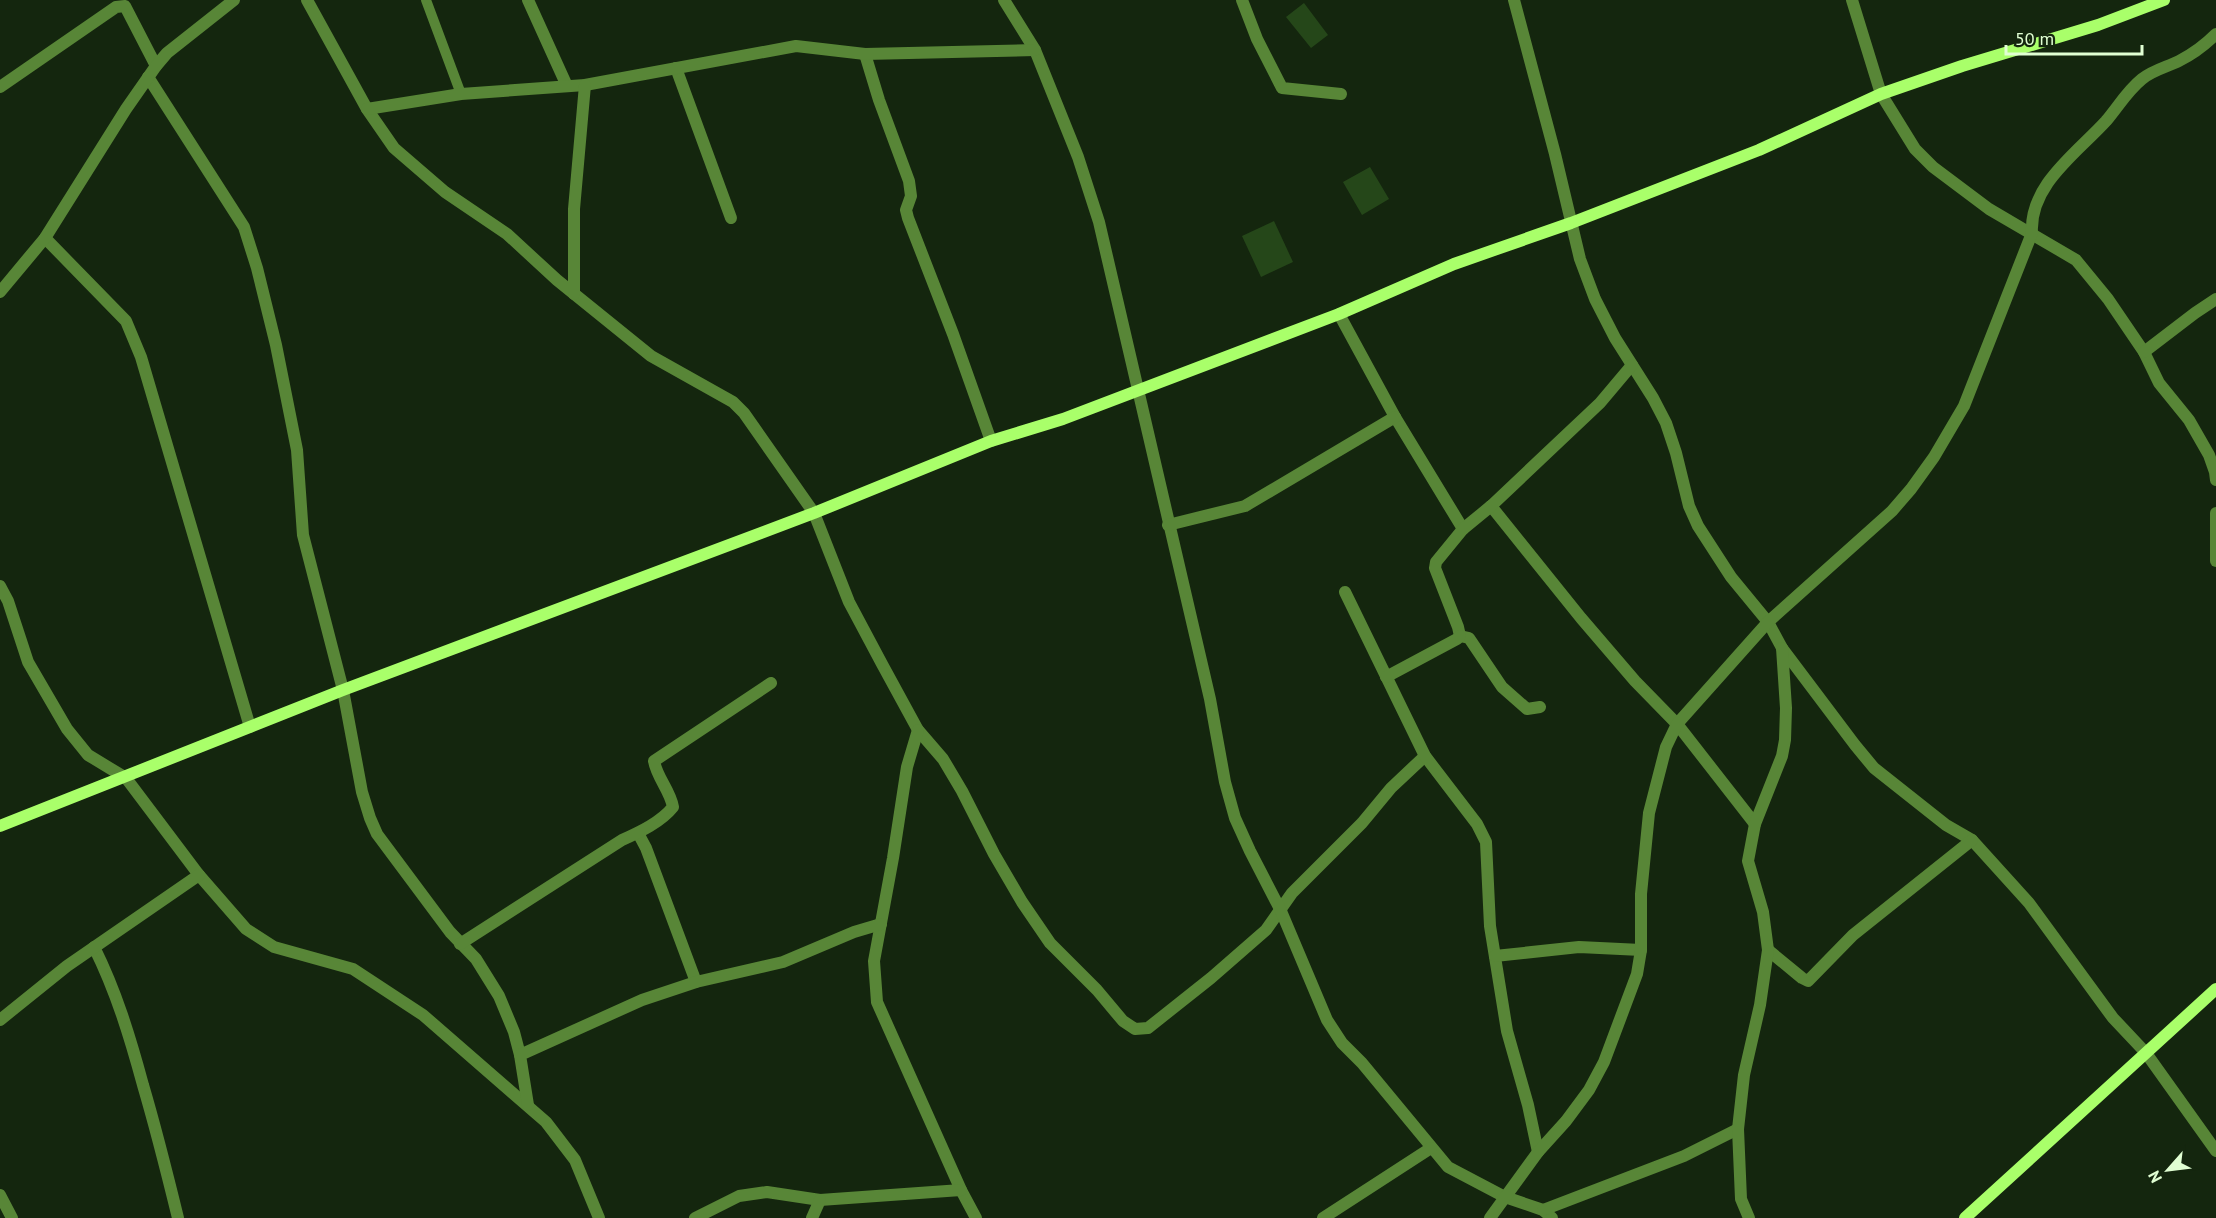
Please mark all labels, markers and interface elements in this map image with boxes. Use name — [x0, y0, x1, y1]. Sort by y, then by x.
scale bar — [2006, 18, 2142, 56]
text: 50 m — [2015, 27, 2054, 50]
north arrow — [2138, 1140, 2198, 1200]
text: N — [2143, 1168, 2166, 1186]

